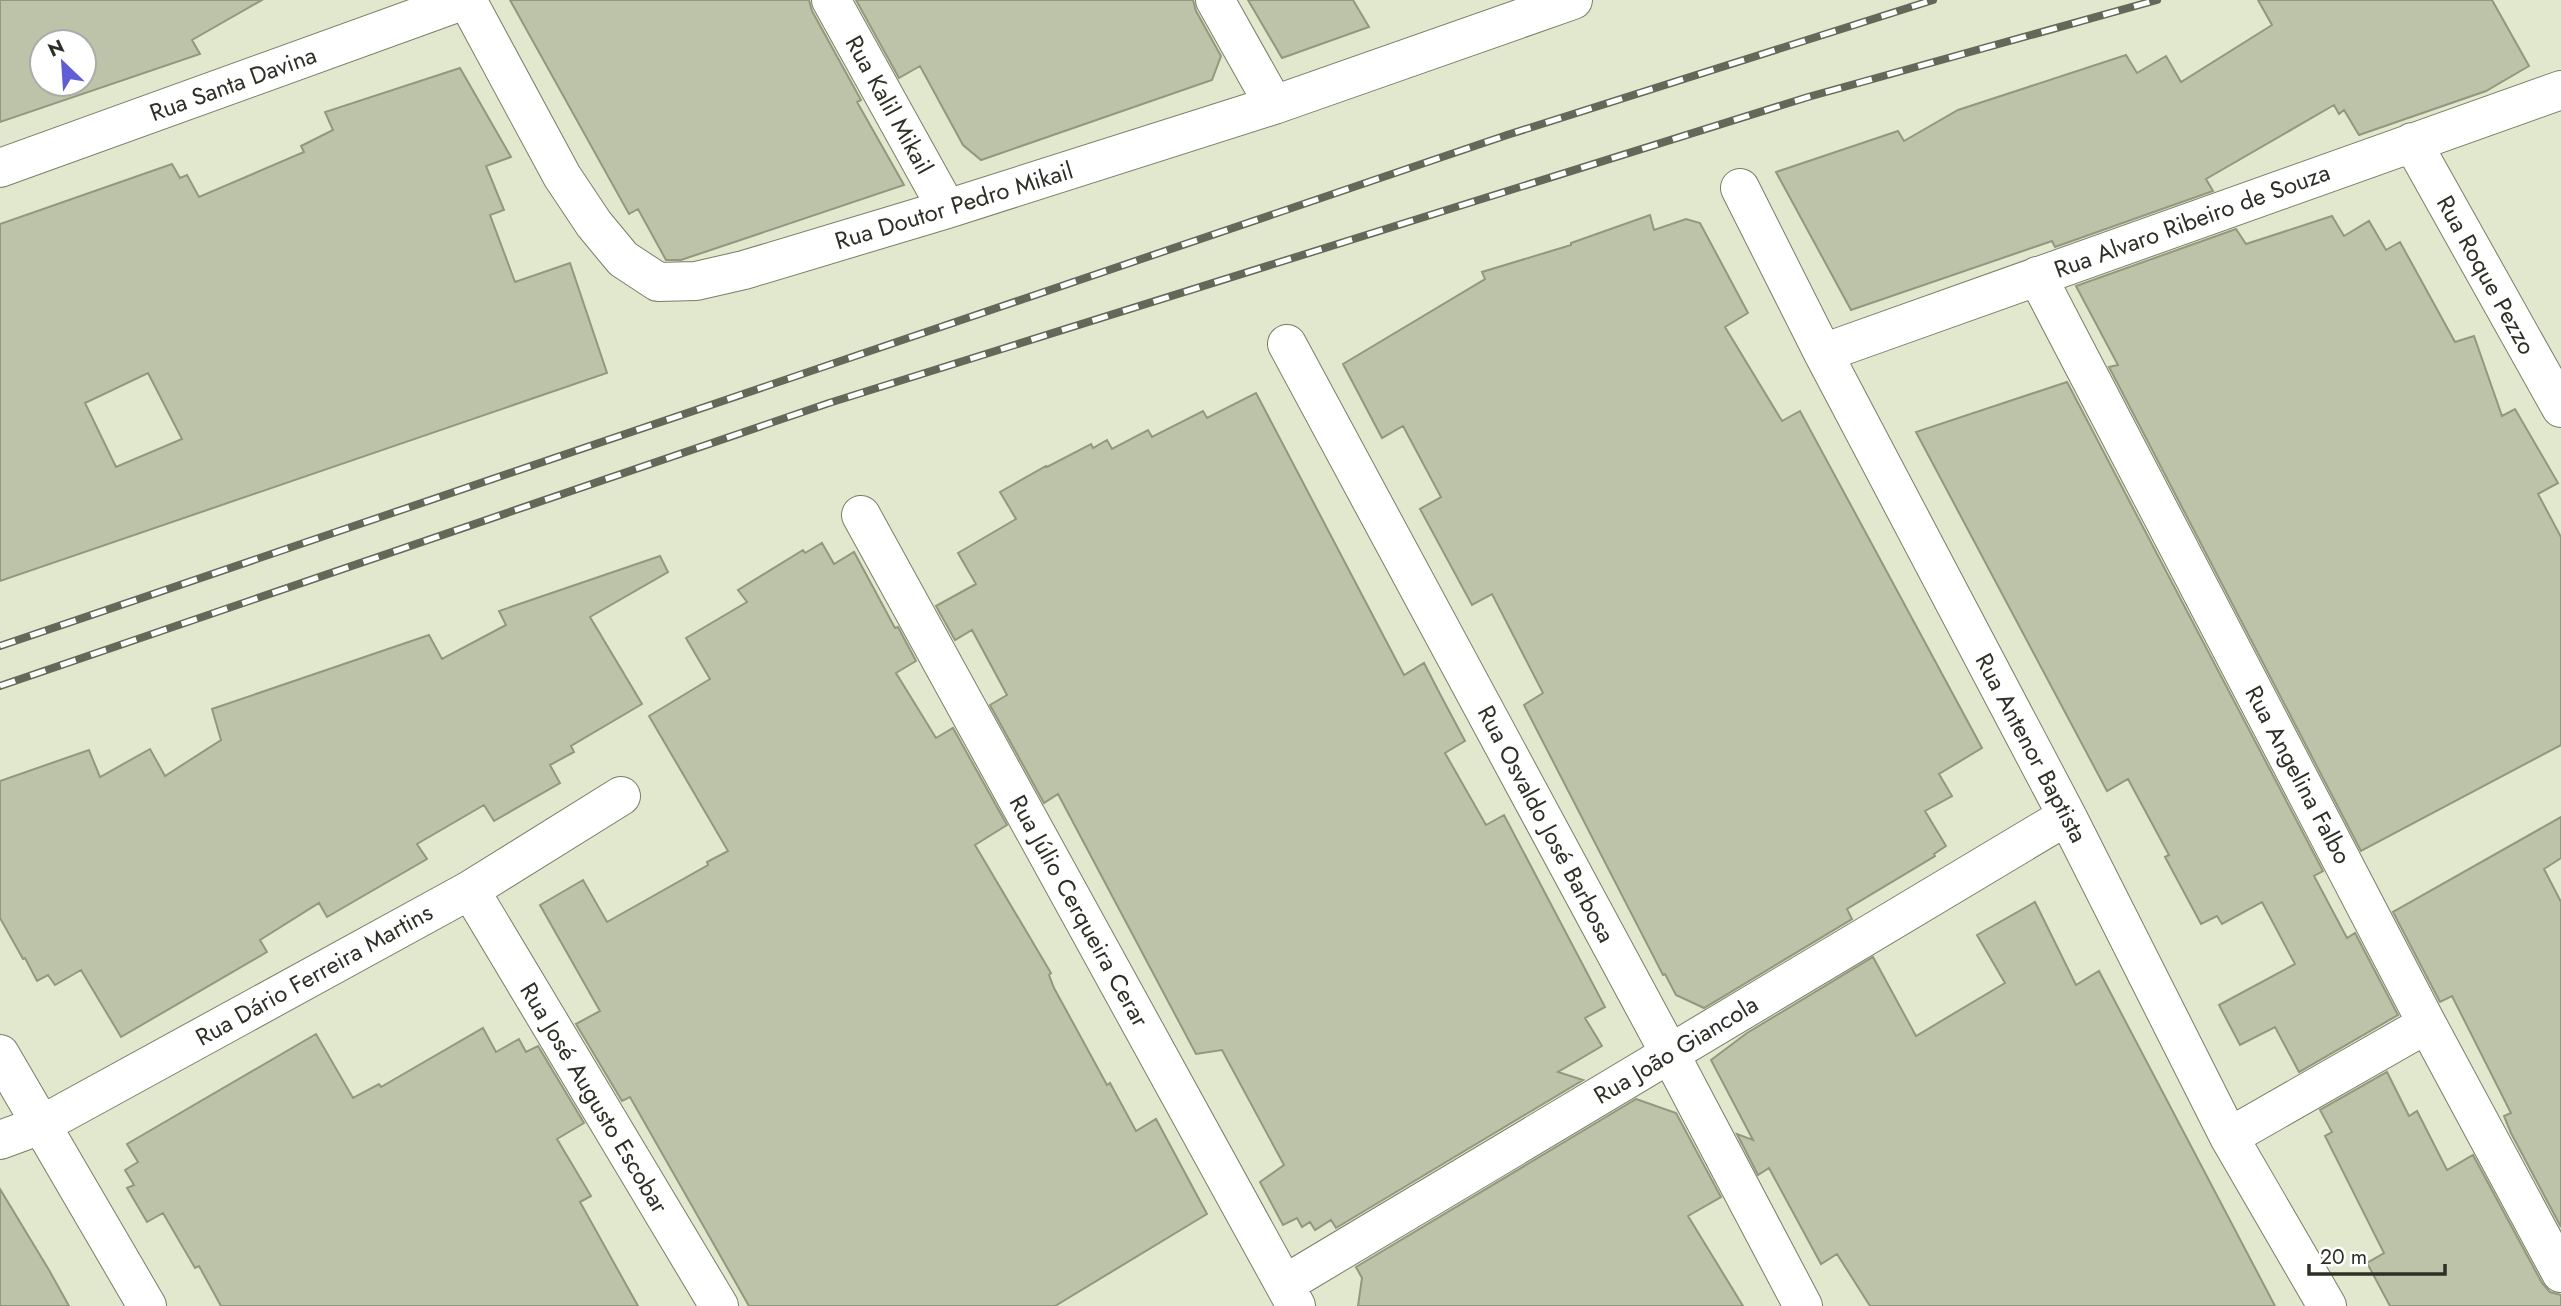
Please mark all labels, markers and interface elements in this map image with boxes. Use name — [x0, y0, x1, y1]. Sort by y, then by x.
north arrow — [28, 28, 98, 98]
street label: Rua Kalil Mikail — [837, 29, 942, 181]
text: N — [43, 33, 69, 63]
street label: Rua Santa Davina — [144, 37, 321, 130]
street label: Rua Doutor Pedro Mikail — [830, 153, 1077, 258]
street label: Rua Alvaro Ribeiro de Souza — [2049, 154, 2335, 287]
street label: Rua Roque Pezzo — [2428, 189, 2545, 361]
street label: Rua Antenor Baptista — [1967, 647, 2096, 849]
street label: Rua Angelina Falbo — [2237, 679, 2360, 870]
street label: Rua Osvaldo José Barbosa — [1469, 699, 1624, 949]
street label: Rua Júlio Cerqueira Cerar — [1001, 788, 1158, 1034]
street label: Rua Dário Ferreira Martins — [189, 895, 439, 1054]
street label: Rua José Augusto Escobar — [512, 976, 678, 1220]
street label: Rua João Giancola — [1587, 987, 1765, 1113]
scale bar — [2309, 1232, 2446, 1276]
text: 20 m — [2320, 1242, 2367, 1272]

